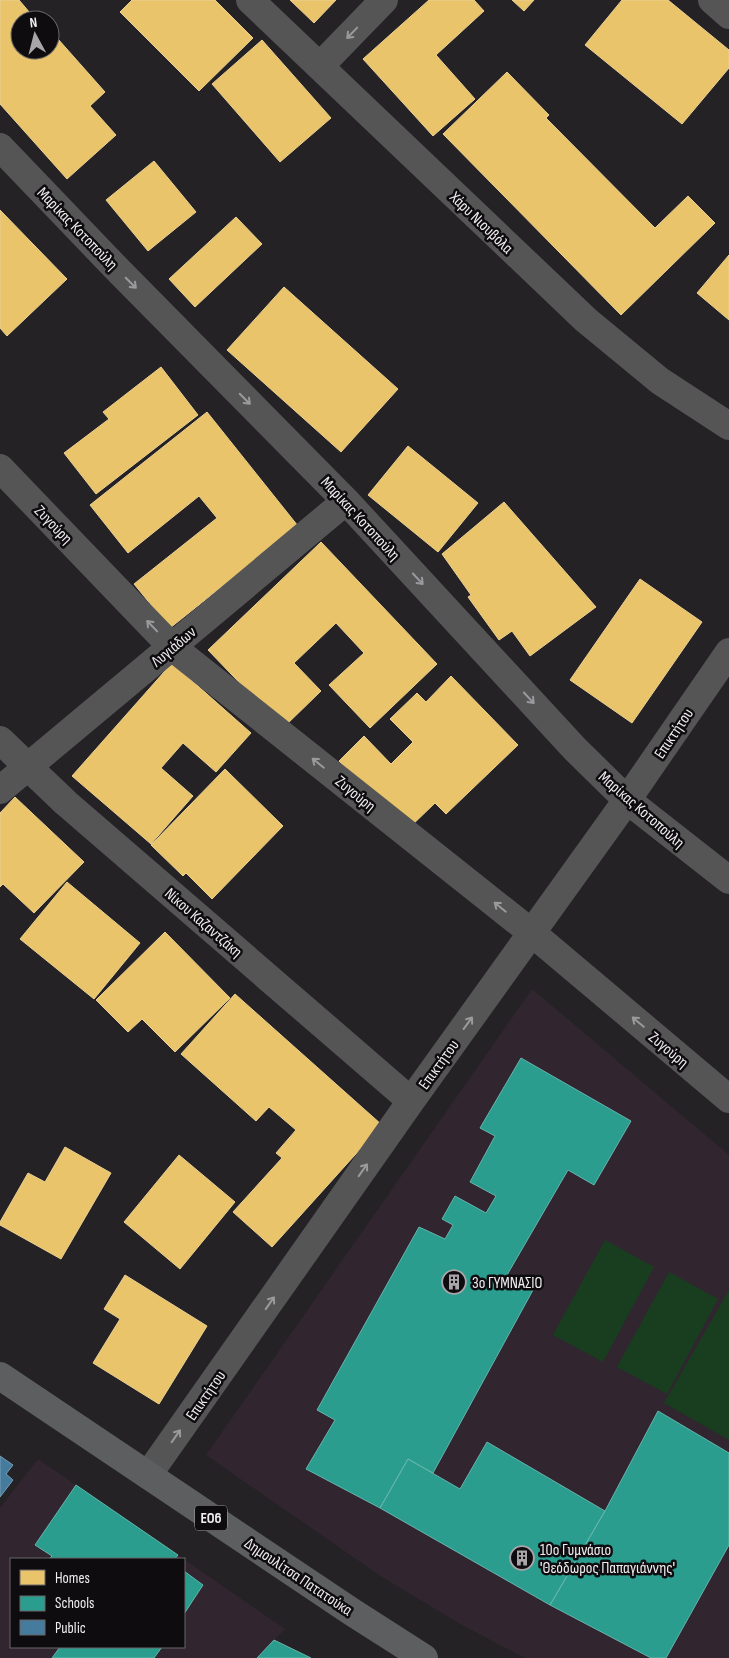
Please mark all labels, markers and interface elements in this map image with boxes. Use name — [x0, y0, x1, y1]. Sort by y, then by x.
north arrow — [10, 10, 60, 60]
text: N — [29, 14, 38, 31]
one-way arrow — [346, 27, 358, 40]
street label: Μαρίκας Κοτοπούλη — [33, 184, 121, 274]
street label: Χάρυ Νιουβόλα — [445, 188, 517, 258]
one-way arrow — [125, 277, 137, 289]
one-way arrow — [239, 392, 251, 405]
street label: Μαρίκας Κοτοπούλη — [316, 473, 404, 565]
street label: Ζυγούρη — [30, 502, 76, 548]
one-way arrow — [412, 573, 424, 585]
one-way arrow — [146, 620, 158, 632]
street label: Λυγιάδων — [147, 623, 200, 672]
one-way arrow — [523, 692, 534, 705]
street label: Επικτήτου — [651, 705, 698, 763]
one-way arrow — [312, 757, 325, 768]
street label: Μαρίκας Κοτοπούλη — [594, 768, 688, 853]
street label: Ζυγούρη — [331, 772, 379, 816]
street label: Νίκου Καζαντζάκη — [160, 884, 246, 962]
one-way arrow — [494, 902, 507, 913]
one-way arrow — [463, 1016, 473, 1030]
one-way arrow — [632, 1017, 645, 1028]
street label: Ζυγούρη — [644, 1028, 692, 1072]
street label: Επικτήτου — [415, 1036, 464, 1093]
one-way arrow — [358, 1163, 368, 1177]
building icon: 3ο ΓΥΜΝΑΣΙΟ — [441, 1269, 467, 1295]
place label: 3ο ΓΥΜΝΑΣΙΟ — [472, 1274, 542, 1293]
one-way arrow — [265, 1296, 275, 1310]
street label: Επικτήτου — [182, 1367, 230, 1424]
one-way arrow — [171, 1429, 181, 1443]
road number: ΕΟ6 — [195, 1506, 227, 1530]
street label: Δημουλίτσα Πατατούκα — [241, 1534, 356, 1620]
place label: 10ο Γυμνάσιο 'Θεόδωρος Παπαγιάννης' — [540, 1541, 675, 1578]
building icon: 10ο Γυμνάσιο 'Θεόδωρος Παπαγιάννης' — [509, 1545, 535, 1571]
legend — [10, 1558, 185, 1648]
text: Homes — [55, 1569, 90, 1588]
text: Schools — [55, 1594, 94, 1613]
text: Public — [55, 1619, 86, 1638]

